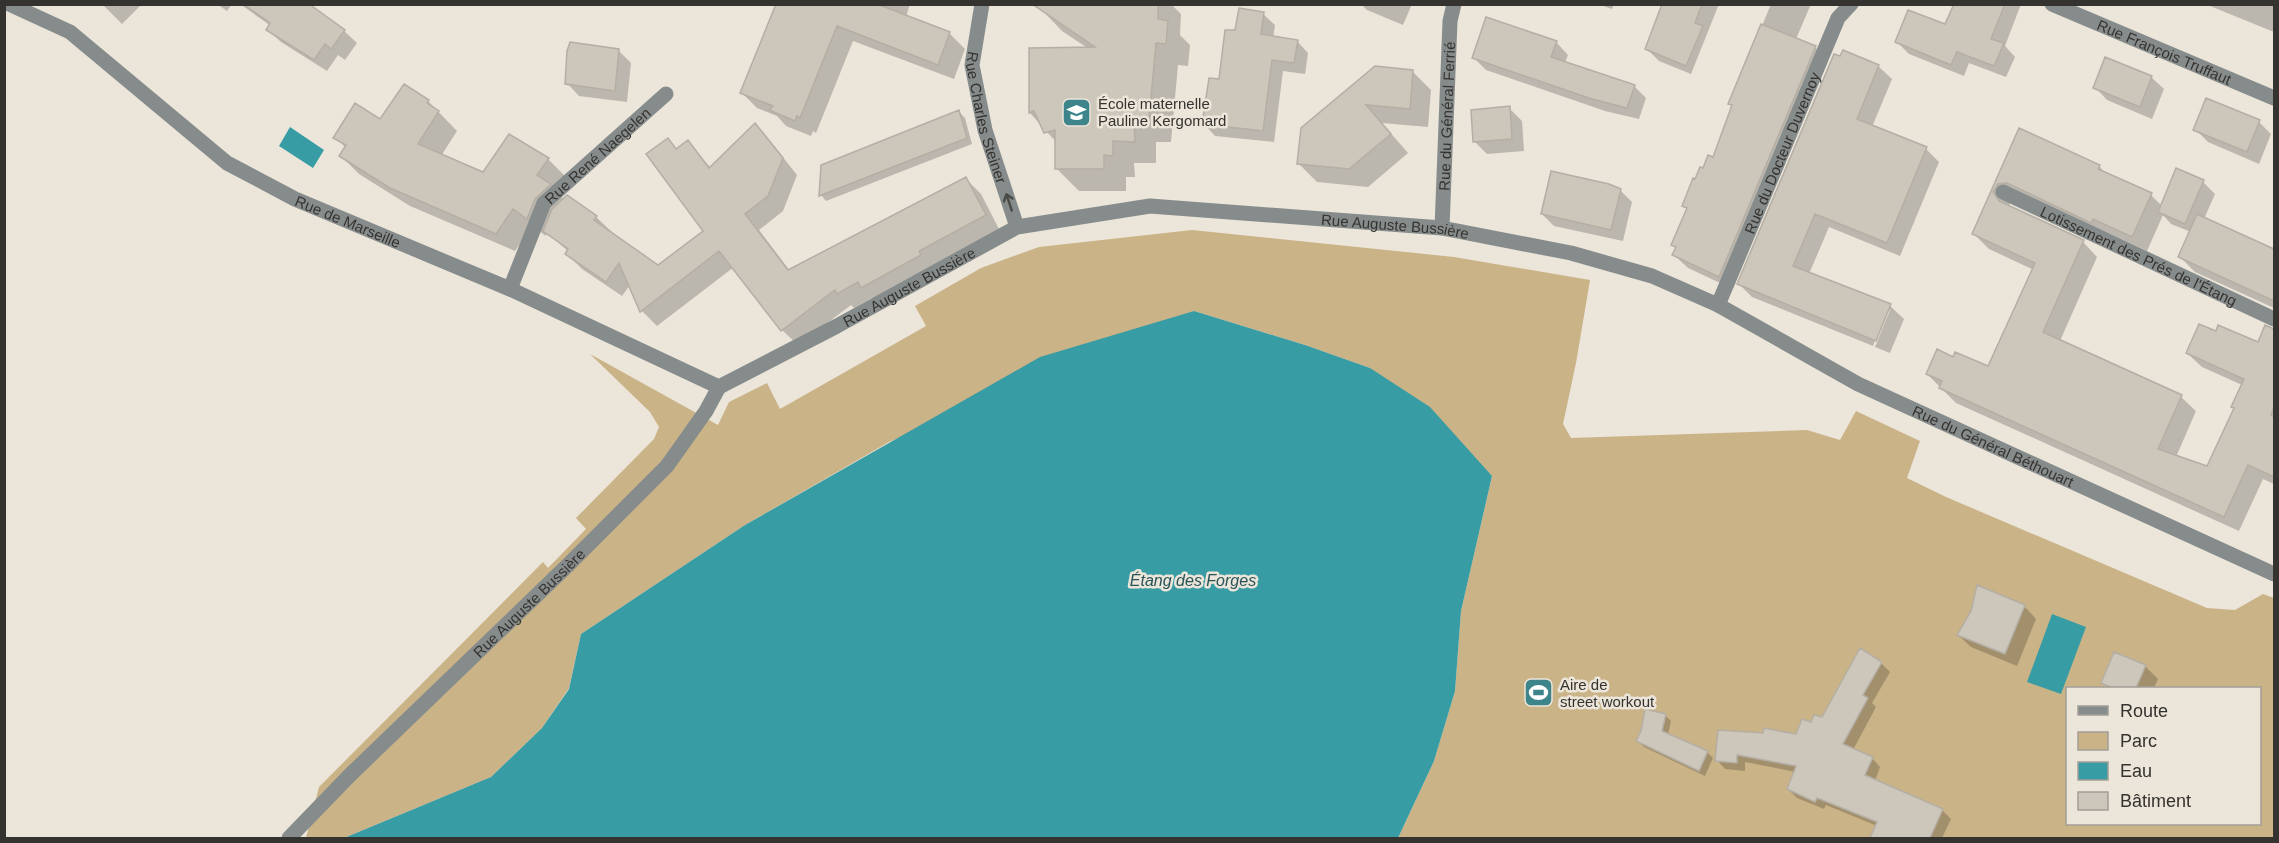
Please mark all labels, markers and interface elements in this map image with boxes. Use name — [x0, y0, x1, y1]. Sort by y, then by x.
street label: Rue François Truffaut — [2095, 16, 2235, 88]
street label: Rue du Général Ferrié — [1435, 41, 1458, 191]
street label: Rue Charles Steiner — [963, 50, 1010, 185]
street label: Rue du Docteur Duvernoy — [1740, 69, 1823, 236]
place label: École maternelle Pauline Kergomard — [1098, 95, 1226, 129]
school or university icon: École maternelle Pauline Kergomard — [1061, 96, 1093, 128]
street label: Rue René Naegelen — [541, 104, 654, 207]
street label: Rue de Marseille — [293, 192, 403, 251]
one-way arrow — [1003, 193, 1014, 212]
street label: Lotissement des Prés de l'Étang — [2038, 202, 2240, 309]
street label: Rue Auguste Bussière — [1321, 210, 1471, 242]
street label: Rue Auguste Bussière — [840, 243, 978, 330]
street label: Rue du Général Béthouart — [1910, 402, 2077, 490]
street label: Rue Auguste Bussière — [469, 545, 588, 660]
water label: Étang des Forges — [1130, 571, 1256, 589]
place label: Aire de street workout — [1560, 676, 1655, 710]
sports icon: Aire de street workout — [1523, 677, 1555, 709]
legend — [2066, 687, 2261, 825]
text: Route — [2120, 701, 2168, 721]
text: Parc — [2120, 731, 2157, 751]
text: Eau — [2120, 761, 2152, 781]
text: Bâtiment — [2120, 791, 2191, 811]

